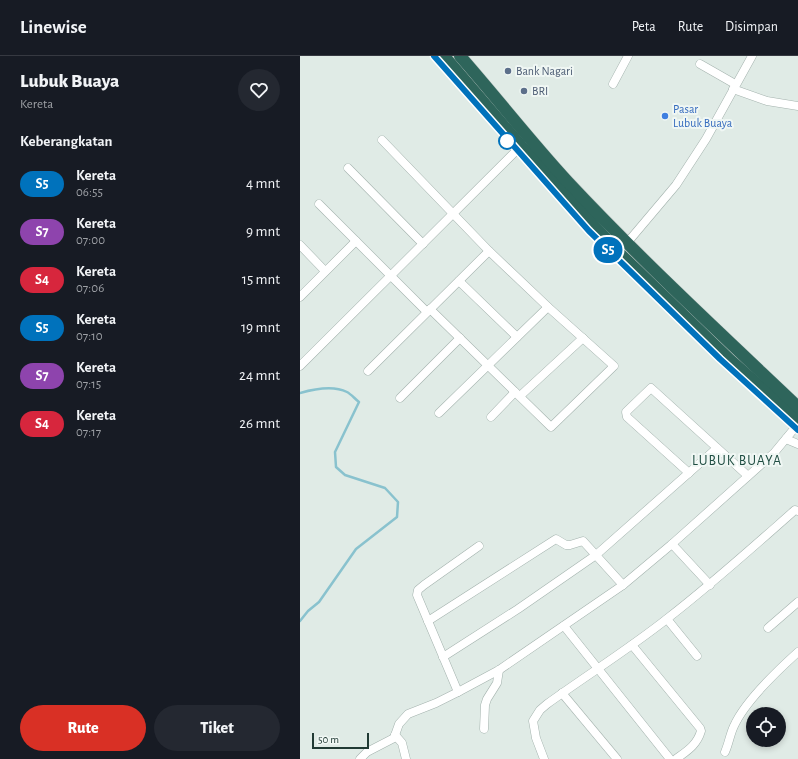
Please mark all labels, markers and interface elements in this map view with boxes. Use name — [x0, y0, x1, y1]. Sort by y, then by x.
text: Linewise — [20, 18, 87, 37]
text: Peta — [632, 20, 656, 34]
text: Rute — [678, 20, 703, 34]
text: Disimpan — [725, 20, 778, 34]
place label: Bank Nagari — [516, 65, 573, 77]
marker: Bank Nagari — [503, 66, 513, 76]
button: heart — [238, 69, 280, 111]
text: Lubuk Buaya — [20, 72, 119, 91]
place label: BRI — [532, 85, 548, 97]
marker: BRI — [519, 86, 529, 96]
text: Kereta — [20, 98, 53, 111]
place label: Pasar Lubuk Buaya — [673, 103, 733, 130]
marker: Pasar Lubuk Buaya — [660, 111, 670, 121]
unlabelled marker — [498, 132, 516, 150]
text: Keberangkatan — [20, 134, 113, 149]
text: Kereta — [76, 168, 116, 183]
text: 4 mnt — [246, 176, 280, 191]
text: S5 — [35, 177, 49, 191]
text: 06:55 — [76, 186, 103, 199]
text: Kereta — [76, 216, 116, 231]
text: 9 mnt — [246, 224, 280, 239]
text: S7 — [35, 225, 49, 239]
text: 07:00 — [76, 234, 105, 247]
line badge: S5 — [590, 237, 626, 263]
text: S5 — [601, 243, 615, 257]
text: Kereta — [76, 264, 116, 279]
text: 15 mnt — [242, 272, 280, 287]
text: S4 — [35, 273, 49, 287]
text: 07:06 — [76, 282, 104, 295]
text: Kereta — [76, 312, 116, 327]
text: 19 mnt — [241, 320, 280, 335]
text: S5 — [35, 321, 49, 335]
text: 07:10 — [76, 330, 103, 343]
text: Kereta — [76, 360, 116, 375]
text: 24 mnt — [239, 368, 280, 383]
text: S7 — [35, 369, 49, 383]
text: 07:15 — [76, 378, 101, 391]
text: Kereta — [76, 408, 116, 423]
text: 26 mnt — [239, 416, 280, 431]
text: S4 — [35, 417, 49, 431]
text: 07:17 — [76, 426, 101, 439]
district label: LUBUK BUAYA — [692, 454, 782, 468]
button: Rute — [20, 705, 146, 751]
button: Tiket — [154, 705, 280, 751]
map controls — [746, 707, 786, 747]
button: locate — [746, 707, 786, 747]
scale bar — [312, 731, 369, 750]
text: 50 m — [318, 734, 339, 745]

